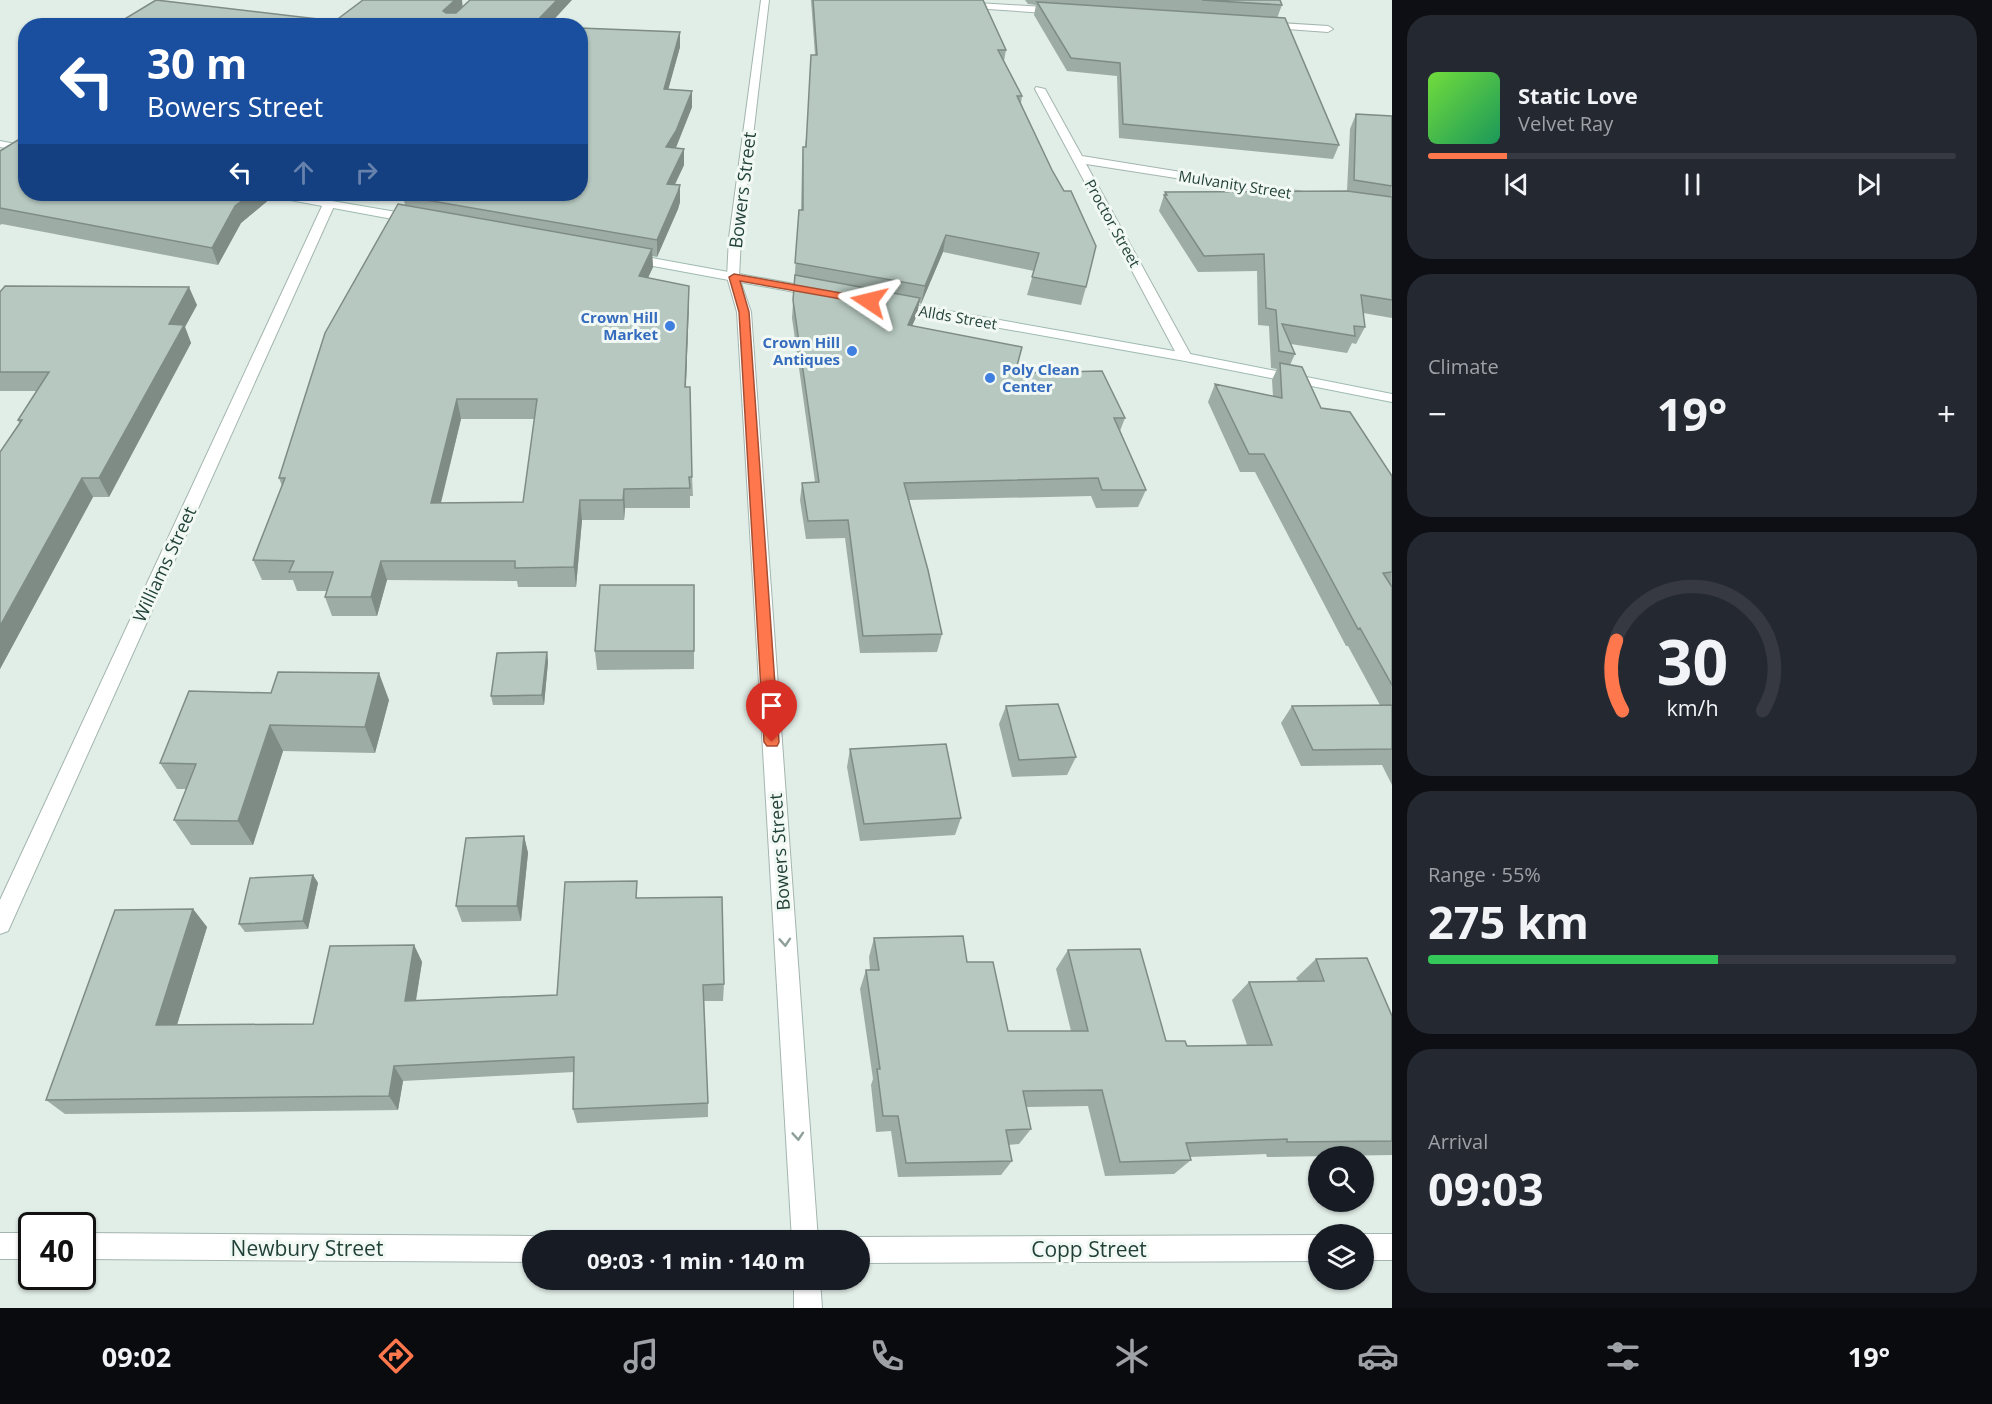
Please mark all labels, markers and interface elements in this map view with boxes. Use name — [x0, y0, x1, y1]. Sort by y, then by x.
text: 30 m — [147, 34, 247, 91]
icon: left — [48, 42, 126, 120]
text: Static Love — [1518, 80, 1638, 110]
text: Bowers Street — [147, 88, 323, 125]
text: Velvet Ray — [1518, 110, 1613, 137]
street label: Bowers Street — [723, 130, 761, 250]
icon: left — [224, 156, 257, 189]
icon: ahead — [287, 156, 320, 189]
icon: right — [350, 156, 383, 189]
street label: Mulvanity Street — [1177, 165, 1293, 203]
icon: previous — [1500, 168, 1533, 201]
icon: pause — [1676, 168, 1709, 201]
icon: next — [1852, 168, 1885, 201]
street label: Proctor Street — [1081, 175, 1145, 271]
position arrow — [837, 269, 901, 333]
street label: Allds Street — [917, 300, 999, 334]
place label: Crown Hill Market — [581, 307, 658, 344]
marker: Crown Hill Market — [663, 319, 677, 333]
place label: Crown Hill Antiques — [763, 332, 840, 369]
marker: Crown Hill Antiques — [845, 344, 859, 358]
text: Climate — [1428, 353, 1499, 380]
place label: Poly Clean Center — [1002, 359, 1080, 396]
marker: Poly Clean Center — [983, 371, 997, 385]
text: 19° — [1657, 383, 1727, 444]
text: − — [1428, 391, 1447, 436]
text: + — [1937, 391, 1956, 436]
street label: Williams Street — [127, 502, 201, 626]
text: 30 — [1656, 618, 1728, 703]
pin — [746, 680, 797, 742]
icon: arrive — [755, 689, 788, 722]
text: km/h — [1666, 693, 1718, 722]
street label: Bowers Street — [763, 793, 795, 911]
text: Range · 55% — [1428, 861, 1541, 888]
text: 275 km — [1428, 891, 1589, 952]
one-way arrow — [778, 937, 791, 946]
text: Arrival — [1428, 1128, 1488, 1155]
one-way arrow — [791, 1132, 804, 1141]
map controls — [1308, 1146, 1374, 1290]
button: search — [1308, 1146, 1374, 1212]
text: 09:03 — [1428, 1158, 1544, 1219]
speed limit sign: 40 — [18, 1212, 96, 1290]
button: layers — [1308, 1224, 1374, 1290]
street label: Newbury Street — [231, 1234, 383, 1262]
street label: Copp Street — [1031, 1235, 1147, 1263]
text: 09:03 · 1 min · 140 m — [587, 1245, 805, 1275]
icon: directions — [375, 1335, 417, 1377]
icon: music — [620, 1335, 662, 1377]
icon: phone — [866, 1335, 908, 1377]
icon: climate — [1111, 1335, 1153, 1377]
icon: car — [1357, 1335, 1399, 1377]
icon: filters — [1602, 1335, 1644, 1377]
text: 09:02 — [102, 1338, 171, 1375]
text: 19° — [1848, 1338, 1890, 1375]

